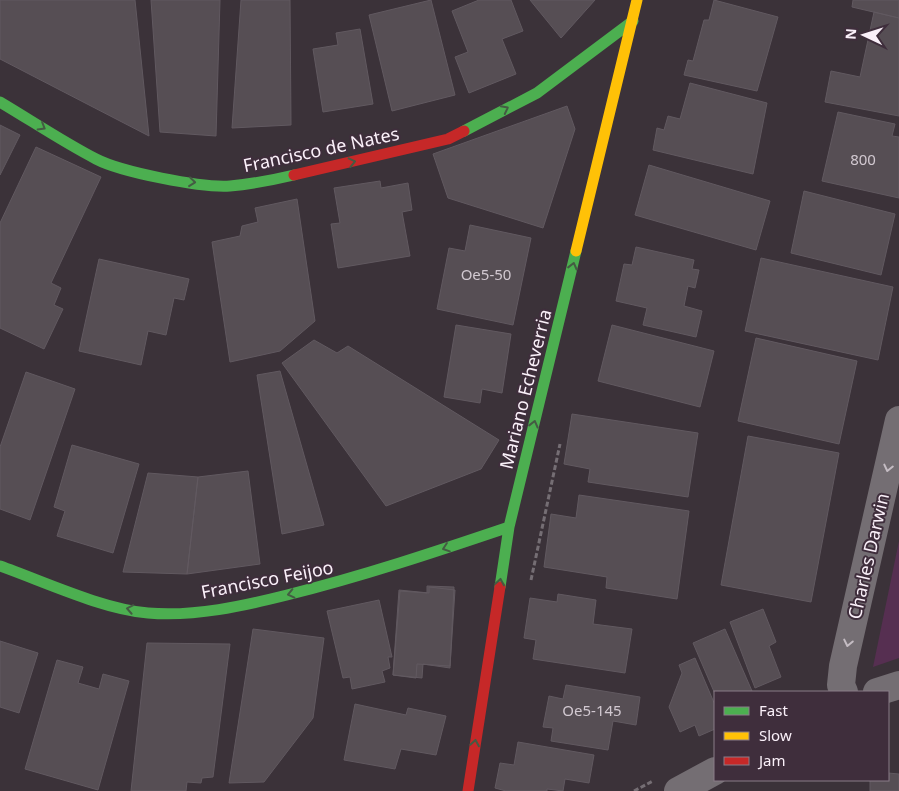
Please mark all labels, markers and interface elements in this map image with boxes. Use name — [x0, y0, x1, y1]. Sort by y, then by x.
north arrow — [839, 10, 889, 60]
text: N — [841, 28, 860, 40]
one-way arrow — [500, 105, 509, 115]
one-way arrow — [36, 121, 45, 131]
street label: Francisco de Nates — [241, 121, 401, 177]
house number: 800 — [850, 149, 876, 169]
one-way arrow — [348, 157, 357, 168]
one-way arrow — [189, 176, 197, 187]
one-way arrow — [567, 261, 578, 270]
house number: Oe5-50 — [461, 264, 511, 284]
street label: Mariano Echeverria — [494, 307, 556, 471]
one-way arrow — [528, 419, 539, 428]
one-way arrow — [883, 463, 894, 472]
street label: Charles Darwin — [842, 491, 894, 621]
one-way arrow — [443, 542, 451, 552]
street label: Francisco Feijoo — [199, 554, 335, 604]
one-way arrow — [495, 578, 505, 587]
one-way arrow — [286, 588, 295, 599]
one-way arrow — [126, 604, 135, 615]
one-way arrow — [843, 639, 854, 648]
legend — [714, 691, 889, 781]
house number: Oe5-145 — [562, 700, 622, 720]
text: Fast — [759, 700, 788, 720]
text: Slow — [759, 725, 792, 745]
one-way arrow — [470, 738, 480, 747]
text: Jam — [757, 750, 786, 770]

